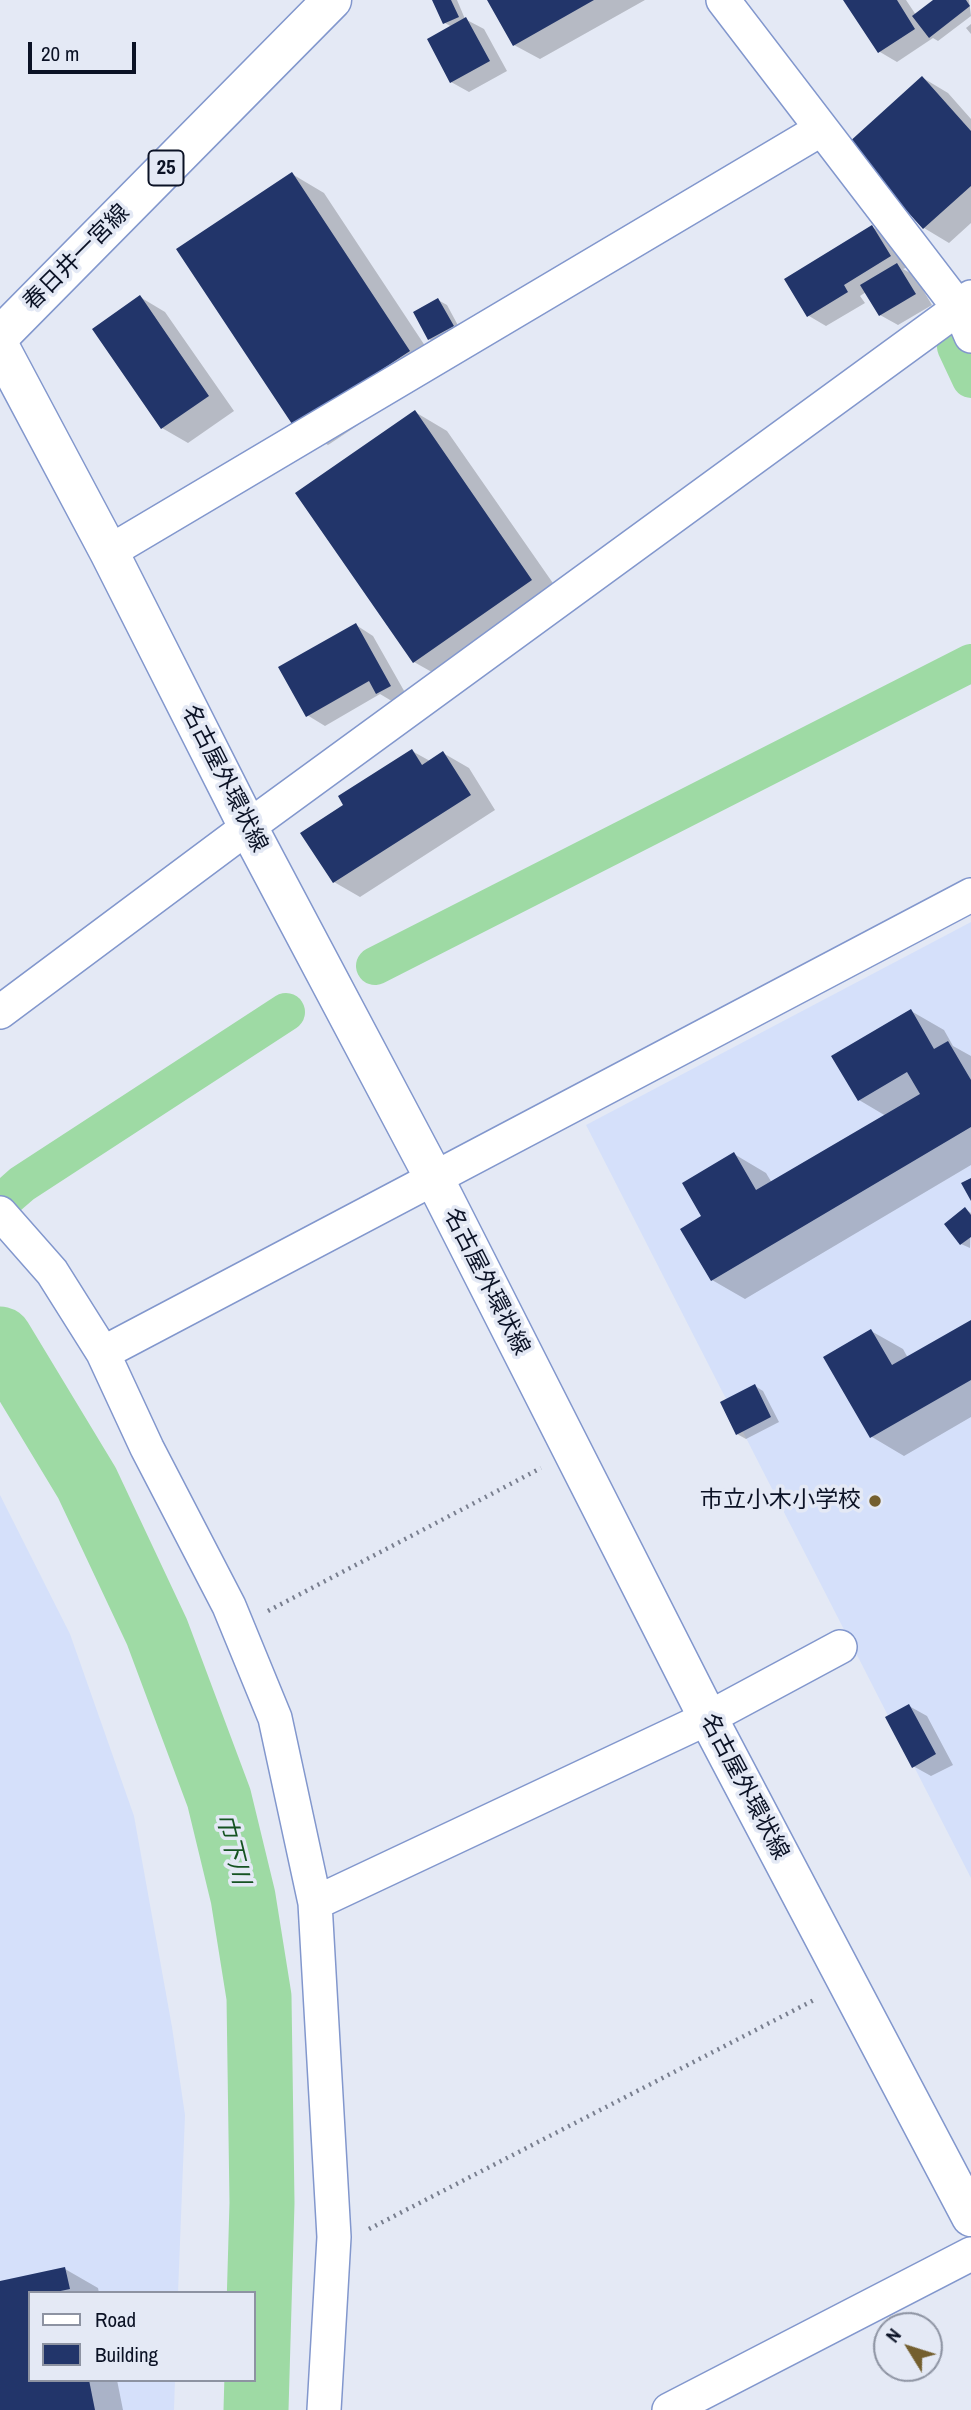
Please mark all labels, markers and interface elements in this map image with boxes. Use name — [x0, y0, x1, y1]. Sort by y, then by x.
scale bar — [32, 28, 140, 72]
text: 20 m — [41, 39, 79, 68]
road number: 25 — [148, 150, 184, 186]
street label: 春日井一宮線 — [18, 199, 136, 317]
street label: 名古屋外環状線 — [175, 701, 273, 857]
street label: 名古屋外環状線 — [437, 1204, 535, 1360]
place label: 市立小木小学校 — [700, 1487, 861, 1515]
marker: 市立小木小学校 — [867, 1493, 883, 1509]
street label: 名古屋外環状線 — [694, 1709, 794, 1865]
water label: 巾下川 — [209, 1811, 255, 1887]
legend — [28, 2291, 256, 2382]
text: Road — [95, 2305, 136, 2334]
north arrow — [873, 2312, 943, 2382]
text: N — [879, 2323, 907, 2348]
text: Building — [95, 2340, 158, 2369]

